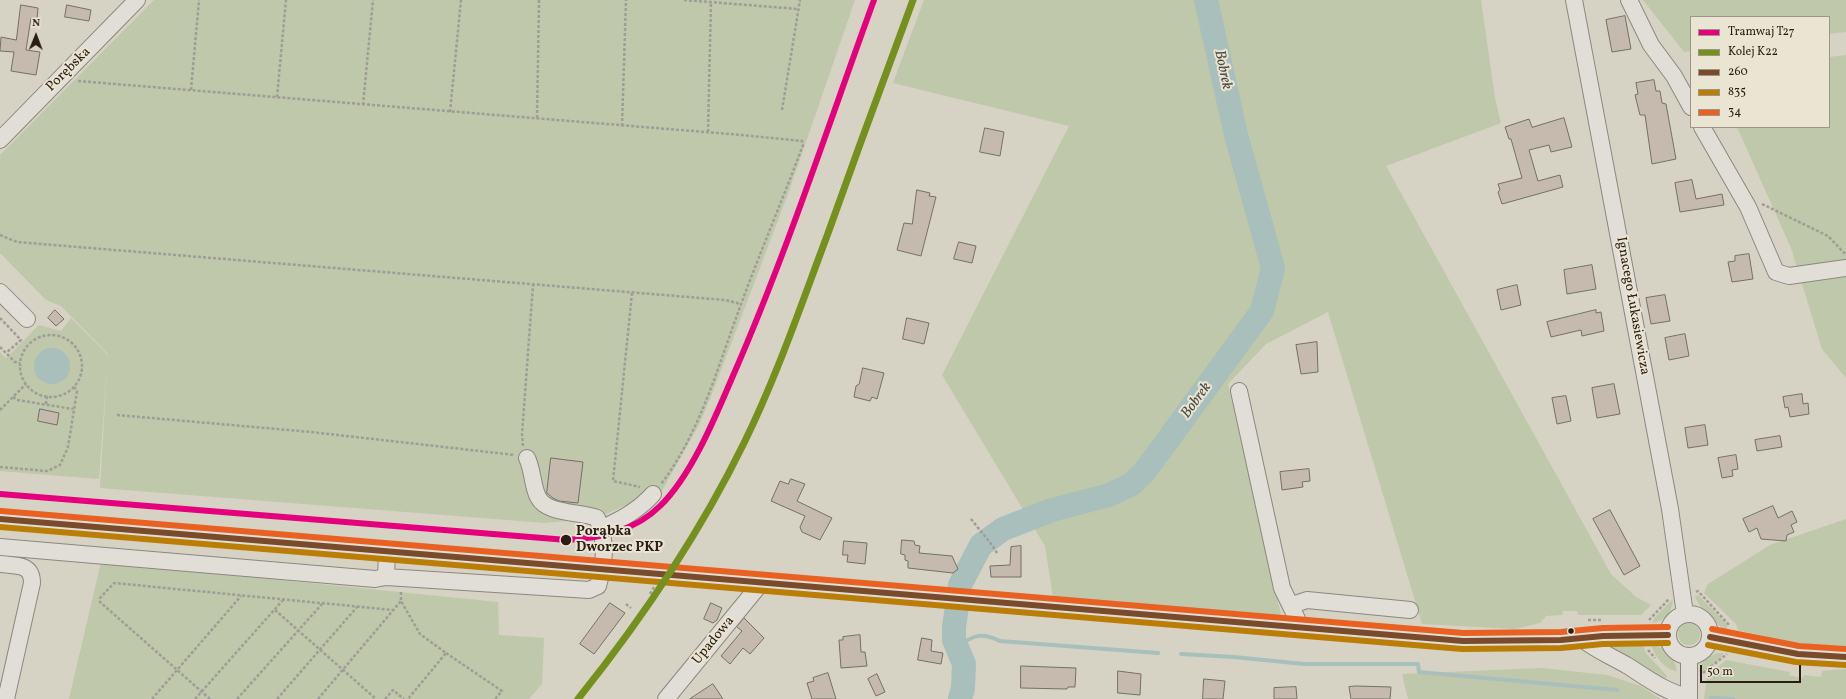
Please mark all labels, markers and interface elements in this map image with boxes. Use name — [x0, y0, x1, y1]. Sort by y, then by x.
north arrow — [16, 16, 56, 56]
text: N — [32, 16, 40, 31]
legend — [1690, 16, 1830, 128]
text: Tramwaj T27 — [1728, 24, 1795, 40]
street label: Porębska — [43, 44, 95, 96]
text: Kolej K22 — [1728, 44, 1778, 60]
water label: Bobrek — [1209, 49, 1235, 91]
text: 260 — [1728, 64, 1748, 80]
text: 835 — [1728, 84, 1746, 100]
text: 34 — [1728, 104, 1741, 120]
street label: Ignacego Łukasiewicza — [1612, 236, 1652, 376]
water label: Bobrek — [1178, 380, 1216, 422]
place label: Porąbka Dworzec PKP — [576, 524, 663, 556]
marker: Porąbka Dworzec PKP — [559, 533, 573, 547]
street label: Upadowa — [689, 613, 739, 669]
unlabelled marker — [1566, 626, 1576, 636]
scale bar — [1702, 657, 1803, 683]
text: 50 m — [1707, 664, 1733, 680]

